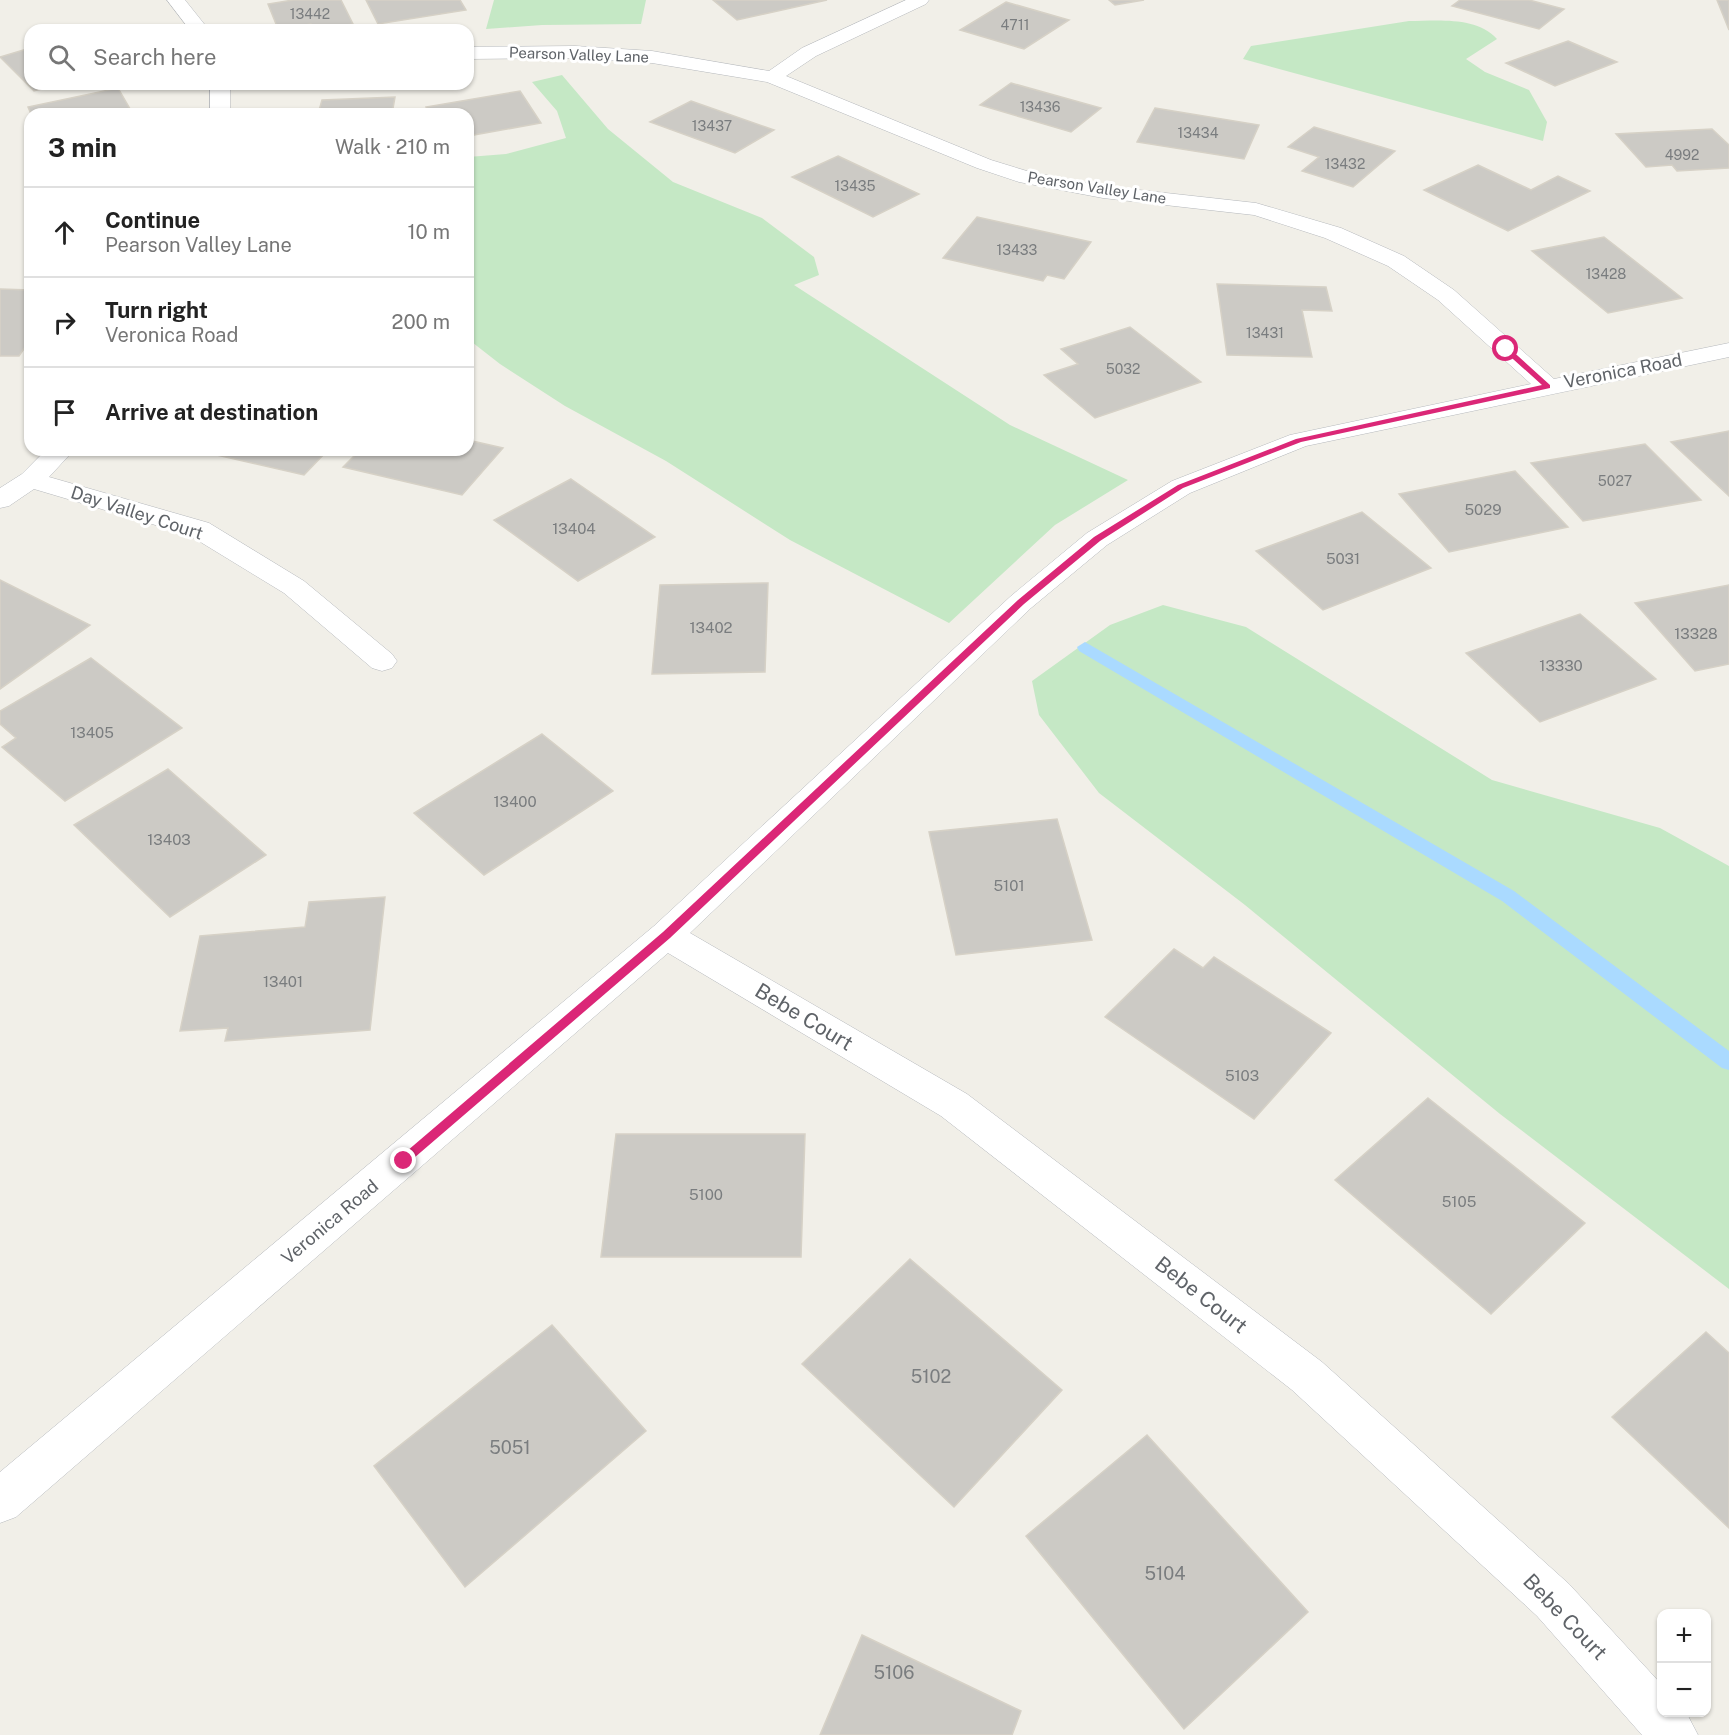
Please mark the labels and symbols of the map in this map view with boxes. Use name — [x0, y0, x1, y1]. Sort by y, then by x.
house number: 13442 — [290, 6, 330, 22]
house number: 4711 — [1001, 17, 1029, 33]
street label: Pearson Valley Lane — [509, 44, 649, 65]
house number: 13436 — [1020, 99, 1061, 115]
house number: 13437 — [692, 118, 732, 134]
house number: 13434 — [1178, 125, 1219, 141]
house number: 4992 — [1665, 147, 1699, 163]
house number: 13432 — [1325, 156, 1365, 172]
street label: Pearson Valley Lane — [1027, 168, 1168, 207]
house number: 13435 — [834, 178, 876, 194]
house number: 13433 — [997, 242, 1038, 258]
house number: 13428 — [1586, 266, 1626, 282]
house number: 13431 — [1246, 325, 1284, 341]
route start — [1492, 335, 1518, 361]
street label: Veronica Road — [1562, 349, 1684, 392]
house number: 5032 — [1106, 361, 1140, 377]
house number: 5027 — [1598, 473, 1632, 489]
street label: Day Valley Court — [68, 481, 206, 544]
house number: 5029 — [1464, 501, 1502, 518]
house number: 13404 — [552, 520, 596, 537]
house number: 5031 — [1326, 550, 1360, 567]
house number: 13402 — [689, 619, 733, 636]
house number: 13328 — [1674, 625, 1718, 642]
house number: 13330 — [1539, 657, 1583, 674]
house number: 13405 — [70, 724, 114, 741]
house number: 13400 — [493, 793, 537, 810]
house number: 13403 — [147, 831, 191, 848]
house number: 5101 — [994, 877, 1025, 894]
house number: 13401 — [263, 973, 303, 990]
street label: Bebe Court — [751, 978, 858, 1056]
house number: 5103 — [1225, 1067, 1259, 1084]
route end — [390, 1147, 416, 1173]
street label: Veronica Road — [277, 1175, 382, 1268]
house number: 5100 — [689, 1186, 723, 1203]
house number: 5105 — [1442, 1193, 1476, 1210]
street label: Bebe Court — [1150, 1251, 1252, 1338]
house number: 5102 — [911, 1366, 951, 1387]
house number: 5051 — [489, 1437, 531, 1458]
house number: 5104 — [1144, 1563, 1186, 1584]
street label: Bebe Court — [1518, 1568, 1613, 1665]
house number: 5106 — [874, 1662, 914, 1683]

